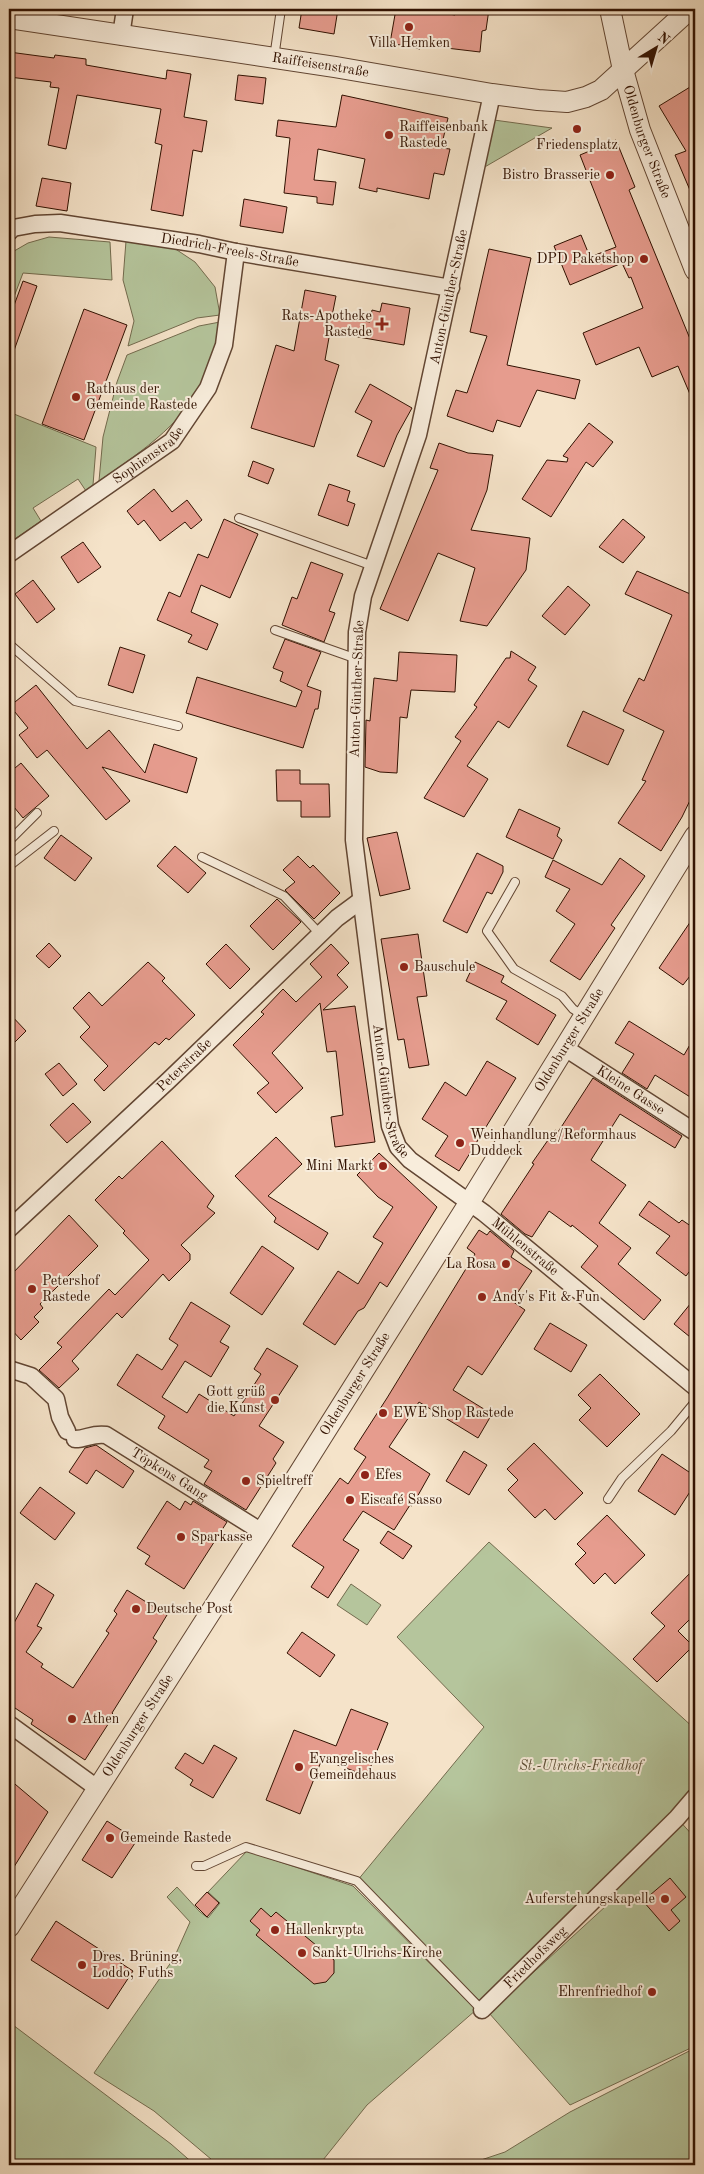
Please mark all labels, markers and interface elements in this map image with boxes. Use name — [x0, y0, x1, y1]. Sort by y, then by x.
marker: Villa Hemken — [403, 21, 415, 33]
north arrow — [632, 22, 682, 72]
text: N — [655, 30, 672, 48]
place label: Villa Hemken — [368, 36, 451, 50]
street label: Raiffeisenstraße — [271, 51, 370, 80]
street label: Oldenburger Straße — [621, 84, 673, 200]
place label: Raiffeisenbank Rastede — [399, 120, 488, 150]
marker: Friedensplatz — [571, 123, 583, 135]
marker: Raiffeisenbank Rastede — [383, 129, 395, 141]
place label: Friedensplatz — [536, 138, 618, 152]
place label: Bistro Brasserie — [502, 168, 600, 182]
marker: Bistro Brasserie — [604, 169, 616, 181]
street label: Anton-Günther-Straße — [428, 228, 470, 366]
street label: Diedrich-Freels-Straße — [160, 231, 300, 269]
place label: DPD Paketshop — [536, 252, 634, 266]
marker: DPD Paketshop — [638, 253, 650, 265]
place label: Rats-Apotheke Rastede — [281, 309, 372, 339]
marker: Rats-Apotheke Rastede — [376, 318, 388, 330]
place label: Rathaus der Gemeinde Rastede — [86, 382, 197, 412]
marker: Rathaus der Gemeinde Rastede — [70, 391, 82, 403]
street label: Sophienstraße — [110, 424, 187, 487]
street label: Anton-Günther-Straße — [348, 620, 366, 758]
place label: Bauschule — [414, 960, 476, 974]
marker: Bauschule — [398, 961, 410, 973]
street label: Oldenburger Straße — [532, 986, 606, 1095]
street label: Anton-Günther-Straße — [370, 1023, 412, 1161]
street label: Peterstraße — [154, 1036, 214, 1094]
street label: Kleine Gasse — [594, 1063, 667, 1117]
place label: Weinhandlung/Reformhaus Duddeck — [470, 1128, 636, 1158]
marker: Weinhandlung/Reformhaus Duddeck — [454, 1137, 466, 1149]
place label: Mini Markt — [306, 1159, 373, 1173]
marker: Mini Markt — [377, 1160, 389, 1172]
street label: Mühlenstraße — [489, 1215, 561, 1278]
place label: La Rosa — [446, 1257, 496, 1271]
marker: La Rosa — [500, 1258, 512, 1270]
place label: Petershof Rastede — [42, 1274, 101, 1304]
marker: Petershof Rastede — [26, 1283, 38, 1295]
place label: Andy's Fit & Fun — [492, 1290, 600, 1304]
marker: Andy's Fit & Fun — [476, 1291, 488, 1303]
street label: Oldenburger Straße — [318, 1330, 393, 1438]
place label: Gott grüß die Kunst — [206, 1385, 265, 1415]
marker: Gott grüß die Kunst — [269, 1394, 281, 1406]
place label: EWE Shop Rastede — [393, 1406, 514, 1420]
marker: EWE Shop Rastede — [377, 1407, 389, 1419]
street label: Töpkens Gang — [128, 1445, 211, 1504]
place label: Efes — [375, 1468, 402, 1482]
marker: Efes — [359, 1469, 371, 1481]
place label: Spieltreff — [256, 1474, 314, 1488]
marker: Spieltreff — [240, 1475, 252, 1487]
place label: Eiscafé Sasso — [360, 1493, 442, 1507]
marker: Eiscafé Sasso — [344, 1494, 356, 1506]
place label: Sparkasse — [191, 1530, 252, 1544]
marker: Sparkasse — [175, 1531, 187, 1543]
place label: Deutsche Post — [146, 1602, 233, 1616]
marker: Deutsche Post — [130, 1603, 142, 1615]
street label: Oldenburger Straße — [100, 1672, 176, 1780]
place label: Athen — [82, 1712, 120, 1726]
marker: Athen — [66, 1713, 78, 1725]
place label: Evangelisches Gemeindehaus — [309, 1752, 396, 1782]
park label: St.-Ulrichs-Friedhof — [519, 1759, 645, 1774]
marker: Evangelisches Gemeindehaus — [293, 1761, 305, 1773]
place label: Gemeinde Rastede — [120, 1831, 231, 1845]
marker: Gemeinde Rastede — [104, 1832, 116, 1844]
place label: Auferstehungskapelle — [524, 1892, 655, 1906]
marker: Auferstehungskapelle — [659, 1893, 671, 1905]
place label: Hallenkrypta — [285, 1923, 364, 1937]
street label: Friedhofsweg — [501, 1923, 570, 1991]
marker: Hallenkrypta — [269, 1924, 281, 1936]
place label: Sankt-Ulrichs-Kirche — [312, 1946, 442, 1960]
marker: Sankt-Ulrichs-Kirche — [296, 1947, 308, 1959]
place label: Dres. Brüning, Loddo, Fuths — [92, 1950, 182, 1980]
marker: Dres. Brüning, Loddo, Fuths — [76, 1959, 88, 1971]
place label: Ehrenfriedhof — [558, 1985, 643, 1999]
marker: Ehrenfriedhof — [646, 1986, 658, 1998]

